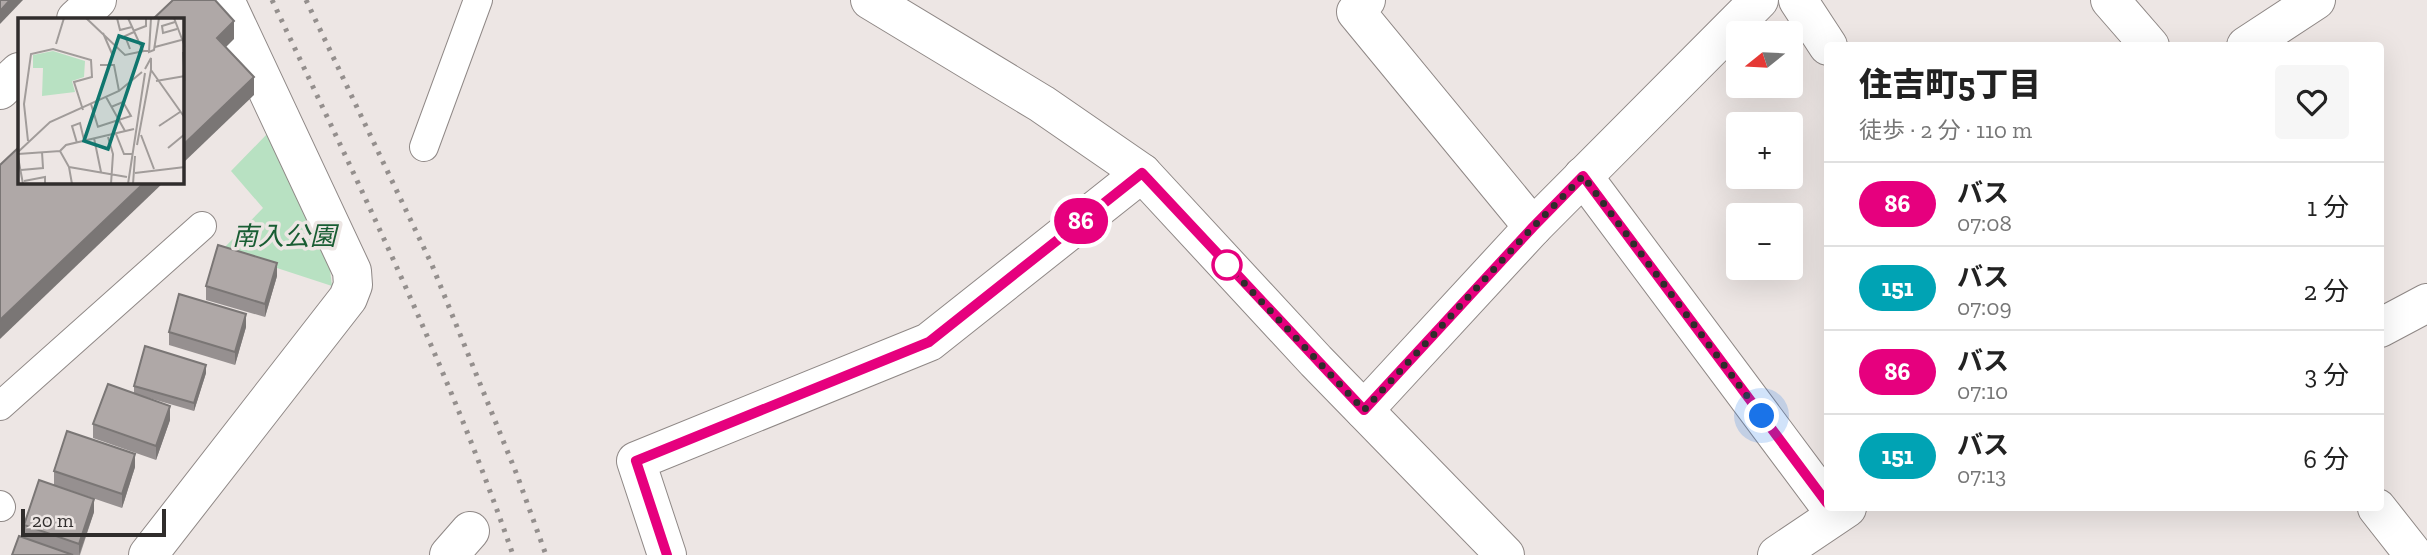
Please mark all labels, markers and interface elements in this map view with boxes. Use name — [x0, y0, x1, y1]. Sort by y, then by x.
inset map — [18, 18, 184, 184]
north arrow — [1726, 21, 1802, 98]
map controls — [1726, 21, 1803, 280]
text: 住吉町5丁目 — [1859, 65, 2041, 104]
button: heart — [2275, 65, 2349, 139]
button: + — [1726, 112, 1803, 189]
text: 徒歩 · 2 分 · 110 m — [1859, 116, 2032, 144]
text: バス — [1957, 177, 2009, 209]
text: 86 — [1885, 189, 1910, 218]
text: 1 分 — [2307, 191, 2349, 223]
line badge: 86 — [1050, 198, 1112, 244]
button: − — [1726, 203, 1803, 280]
text: 86 — [1068, 206, 1094, 235]
text: 07:08 — [1957, 209, 2012, 237]
park label: 南入公園 — [232, 220, 340, 252]
unlabelled marker — [1212, 250, 1242, 280]
text: バス — [1957, 261, 2009, 293]
text: 151 — [1882, 273, 1913, 302]
text: 2 分 — [2304, 275, 2349, 307]
text: 07:09 — [1957, 293, 2012, 321]
text: バス — [1957, 345, 2009, 377]
text: 86 — [1885, 357, 1910, 386]
text: 3 分 — [2304, 359, 2349, 391]
text: 07:10 — [1957, 377, 2008, 405]
your location — [1744, 398, 1779, 433]
text: バス — [1957, 429, 2009, 461]
text: 151 — [1882, 441, 1913, 470]
text: 6 分 — [2303, 443, 2349, 475]
text: 07:13 — [1957, 461, 2006, 489]
scale bar — [21, 506, 166, 538]
text: 20 m — [32, 509, 73, 532]

